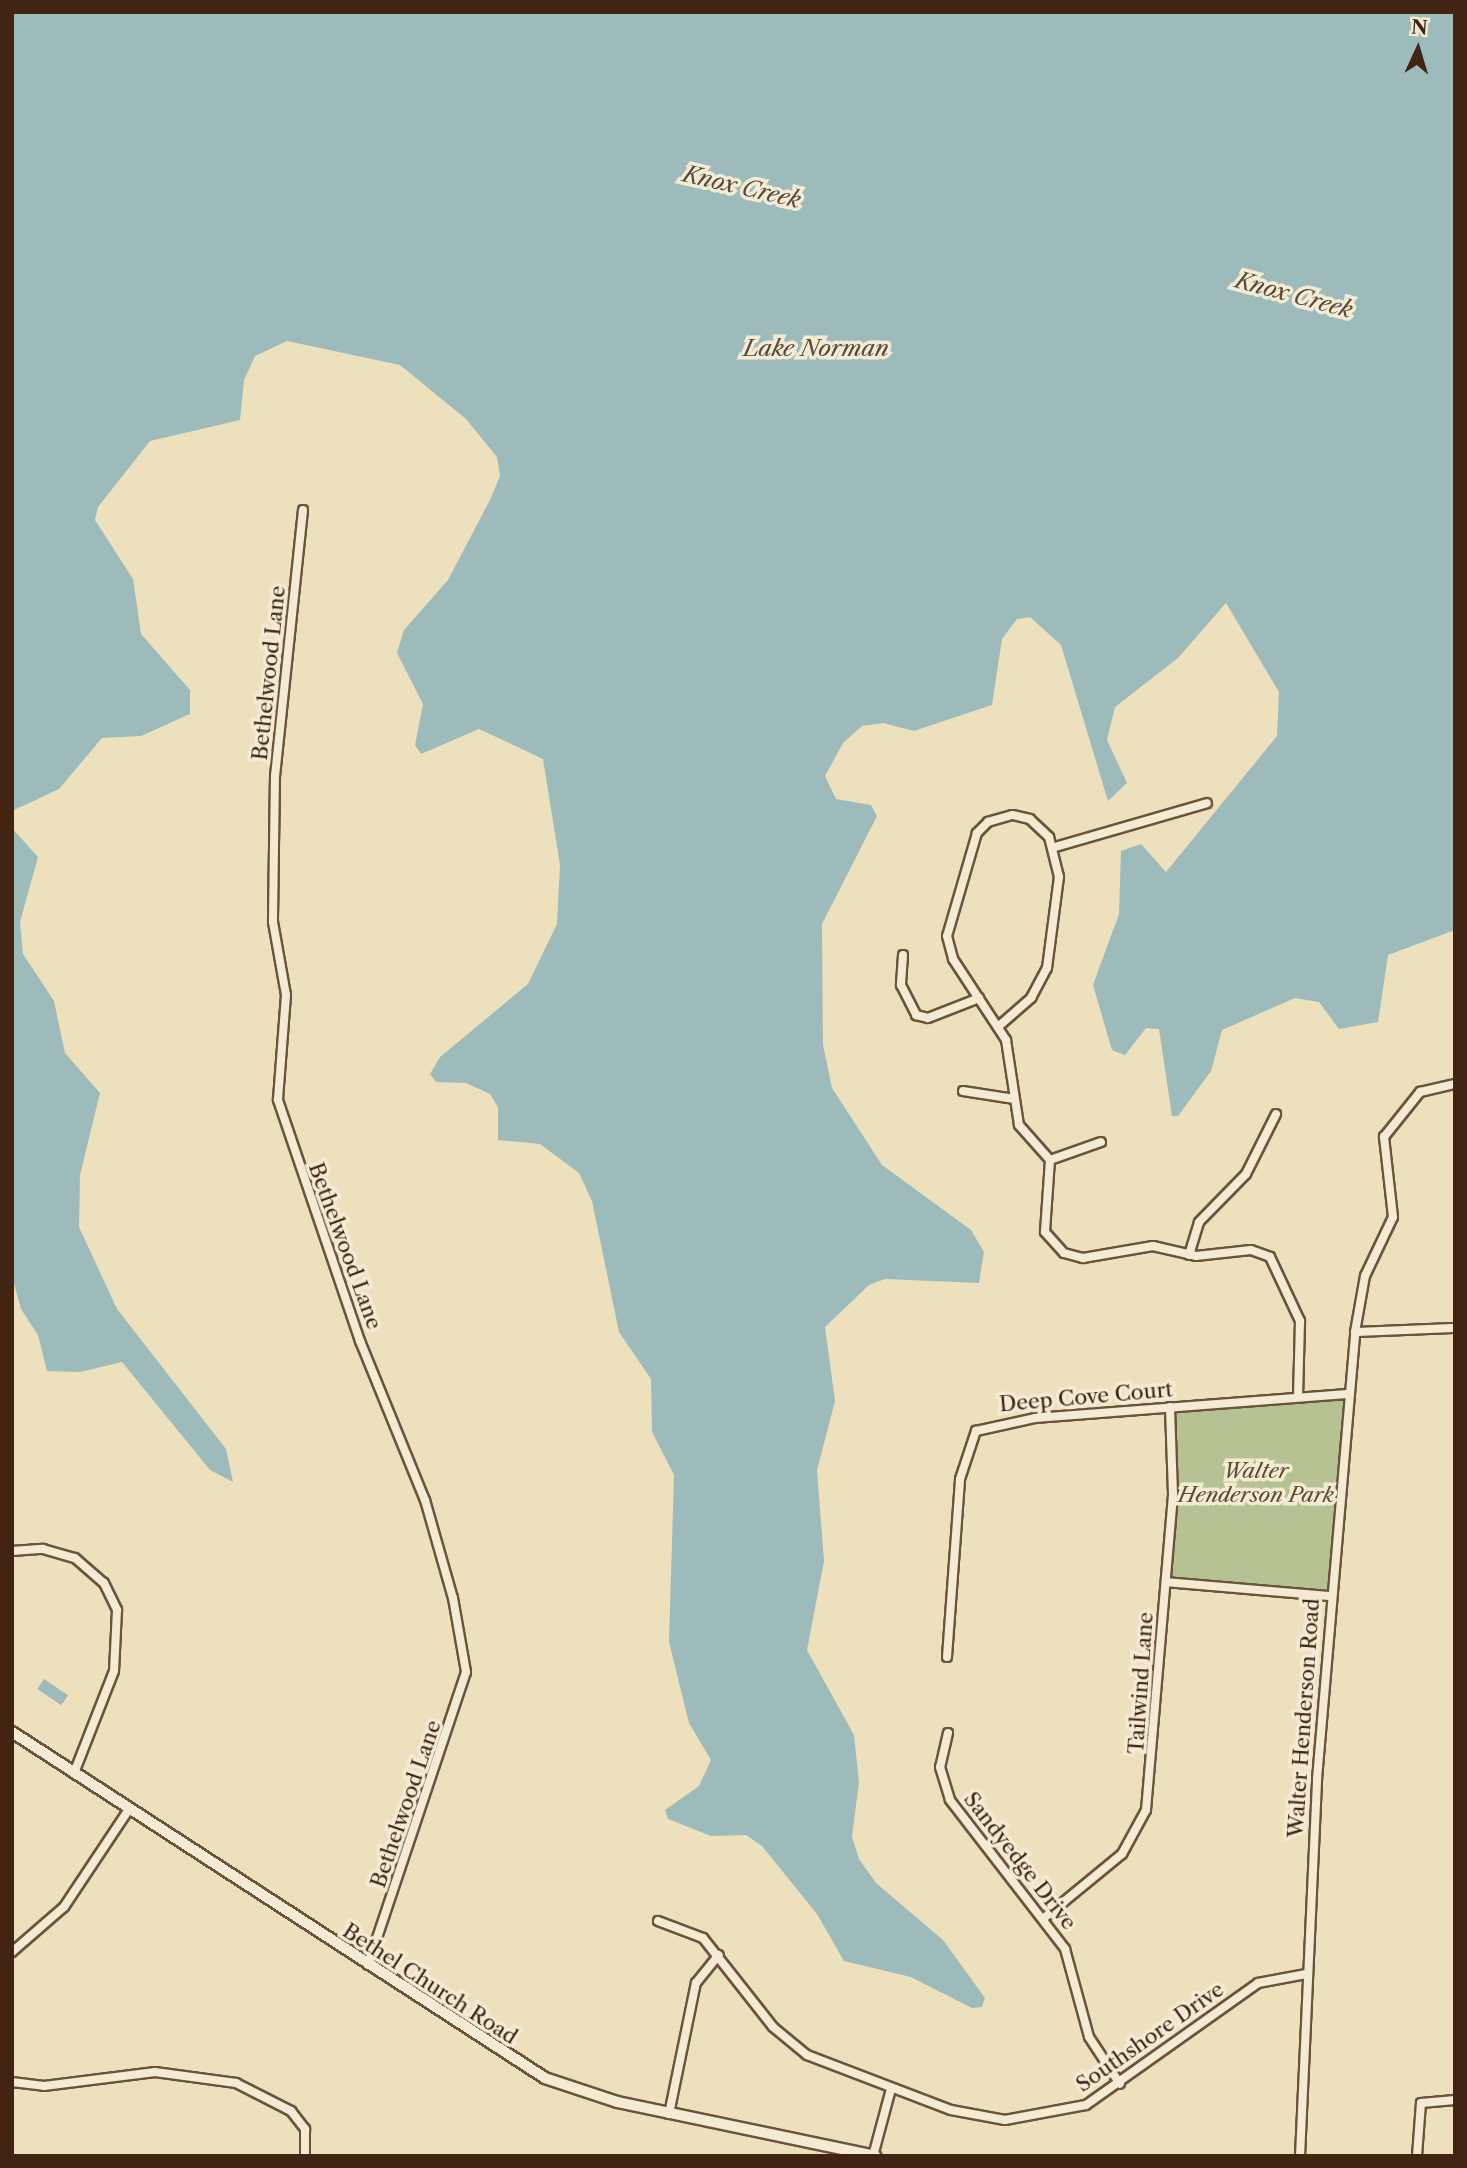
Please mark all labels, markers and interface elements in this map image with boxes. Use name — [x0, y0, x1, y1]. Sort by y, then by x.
north arrow — [1383, 14, 1453, 84]
text: N — [1410, 16, 1429, 40]
water label: Knox Creek — [680, 160, 804, 214]
water label: Knox Creek — [1232, 266, 1356, 324]
water label: Lake Norman — [743, 334, 889, 362]
street label: Bethelwood Lane — [247, 584, 291, 762]
street label: Bethelwood Lane — [303, 1159, 387, 1333]
street label: Deep Cove Court — [998, 1377, 1174, 1417]
park label: Walter Henderson Park — [1178, 1458, 1334, 1508]
street label: Walter Henderson Road — [1283, 1597, 1325, 1839]
street label: Tailwind Lane — [1123, 1611, 1159, 1755]
street label: Bethelwood Lane — [366, 1717, 446, 1891]
street label: Sandyedge Drive — [958, 1787, 1082, 1935]
street label: Bethel Church Road — [338, 1918, 522, 2050]
street label: Southshore Drive — [1071, 1977, 1229, 2097]

